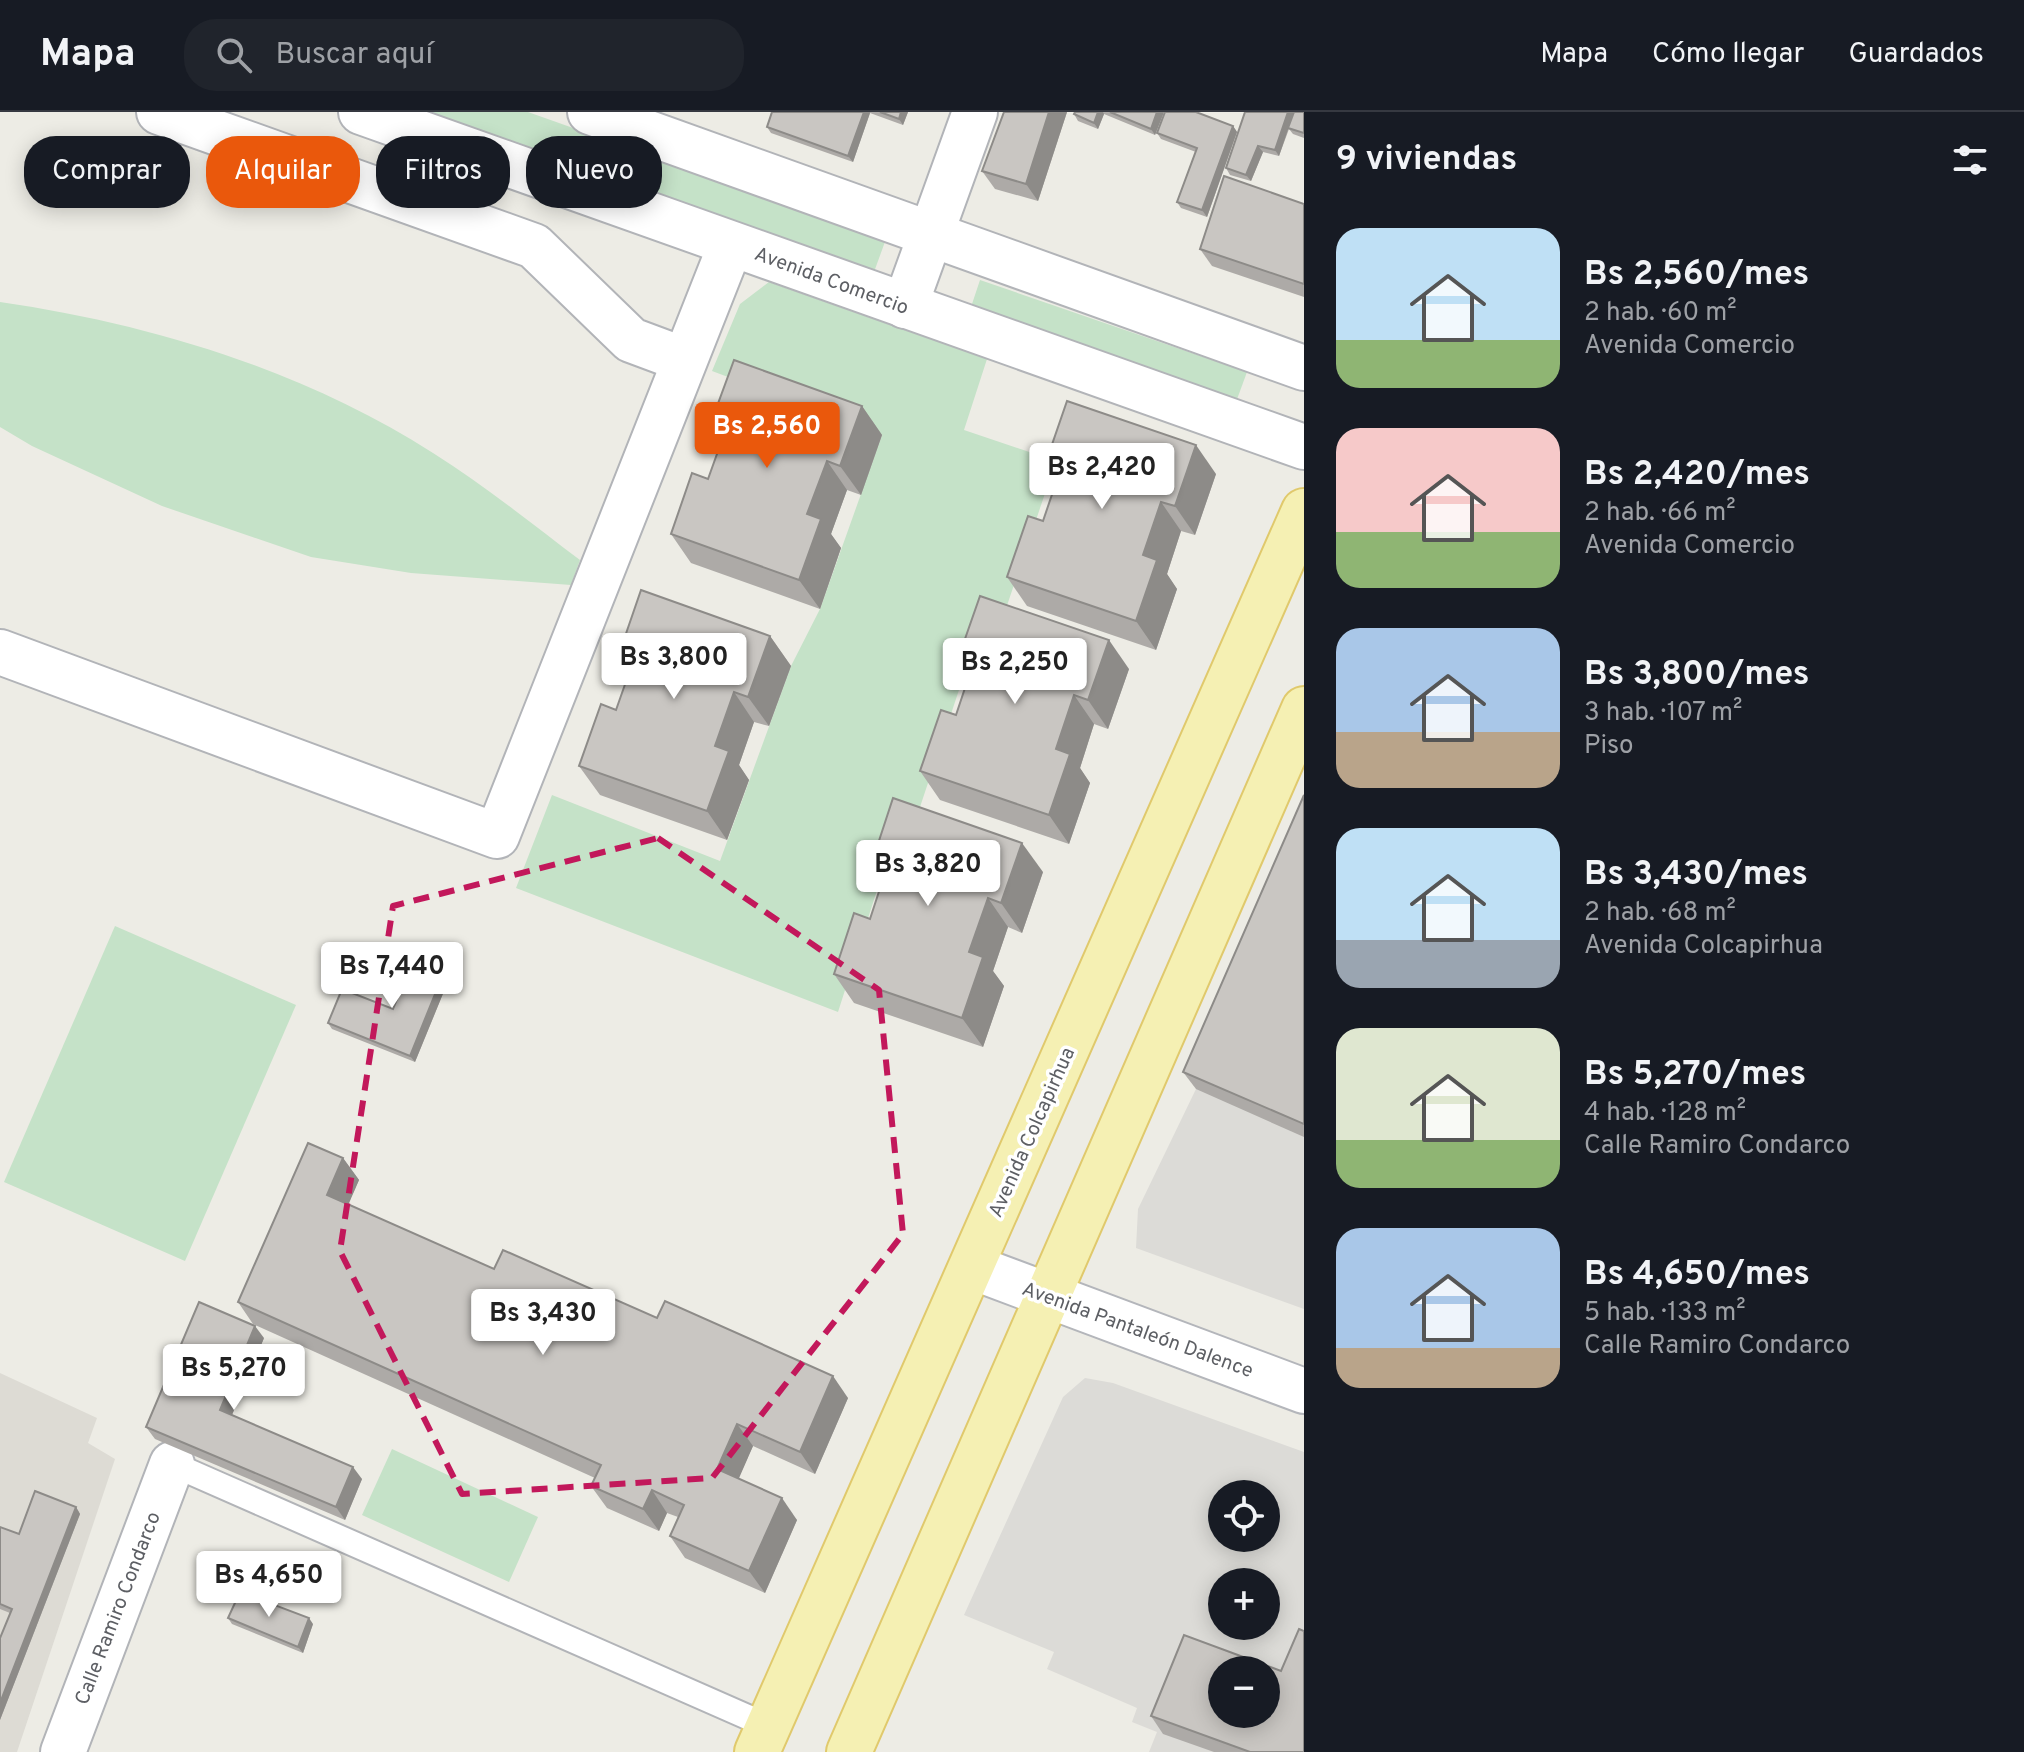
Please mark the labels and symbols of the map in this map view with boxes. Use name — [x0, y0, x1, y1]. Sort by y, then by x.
street label: Avenida Comercio — [751, 242, 912, 322]
pin: Bs 2,560 — [684, 402, 850, 470]
pin: Bs 2,420 — [1019, 443, 1185, 511]
pin: Bs 3,800 — [591, 633, 757, 701]
pin: Bs 2,250 — [932, 638, 1098, 706]
pin: Bs 3,820 — [845, 840, 1011, 908]
pin: Bs 7,440 — [309, 942, 475, 1010]
street label: Avenida Colcapirhua — [984, 1044, 1082, 1222]
street label: Avenida Pantaleón Dalence — [1018, 1277, 1257, 1385]
pin: Bs 3,430 — [460, 1289, 626, 1357]
pin: Bs 5,270 — [151, 1344, 317, 1412]
street label: Calle Ramiro Condarco — [70, 1508, 168, 1709]
pin: Bs 4,650 — [186, 1551, 352, 1619]

